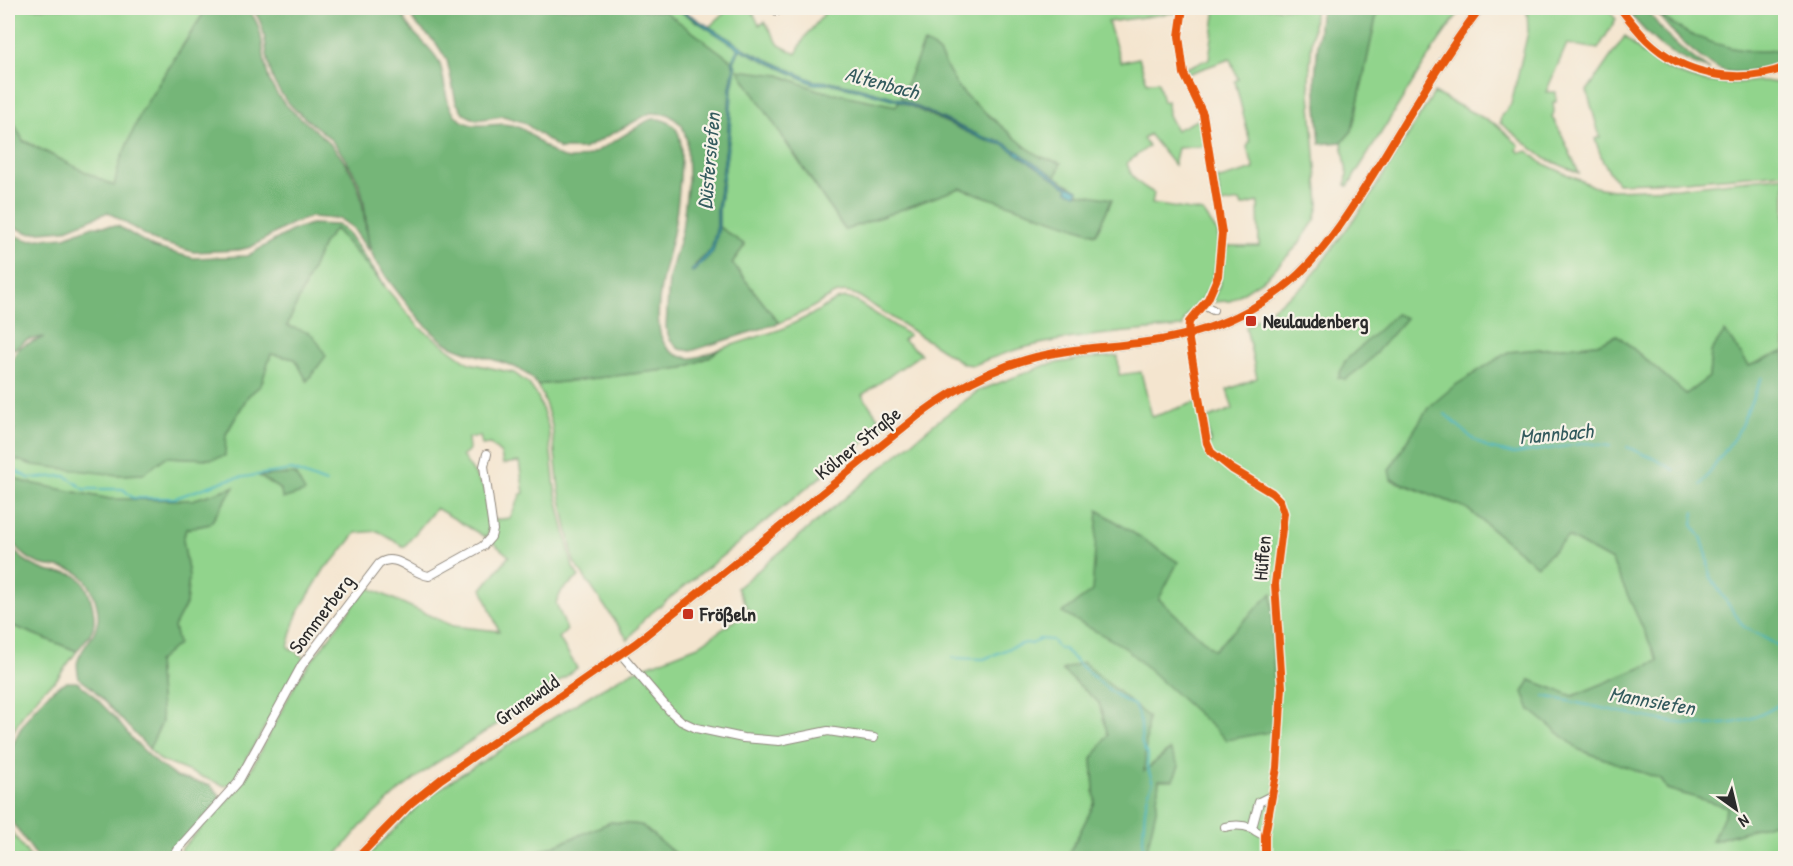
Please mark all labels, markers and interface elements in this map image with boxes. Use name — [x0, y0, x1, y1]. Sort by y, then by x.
water label: Altenbach — [842, 59, 923, 107]
water label: Düstersiefen — [690, 110, 727, 210]
place label: Neulaudenberg — [1263, 307, 1368, 335]
marker: Neulaudenberg — [1244, 314, 1258, 328]
street label: Kölner Straße — [809, 400, 906, 486]
water label: Mannbach — [1518, 416, 1595, 451]
street label: Hüffen — [1246, 534, 1277, 581]
street label: Sommerberg — [282, 568, 359, 659]
place label: Frößeln — [699, 600, 756, 628]
marker: Frößeln — [681, 607, 695, 621]
street label: Grunewald — [489, 668, 564, 731]
water label: Mannsiefen — [1607, 679, 1699, 723]
north arrow — [1706, 779, 1766, 839]
text: N — [1734, 810, 1754, 833]

